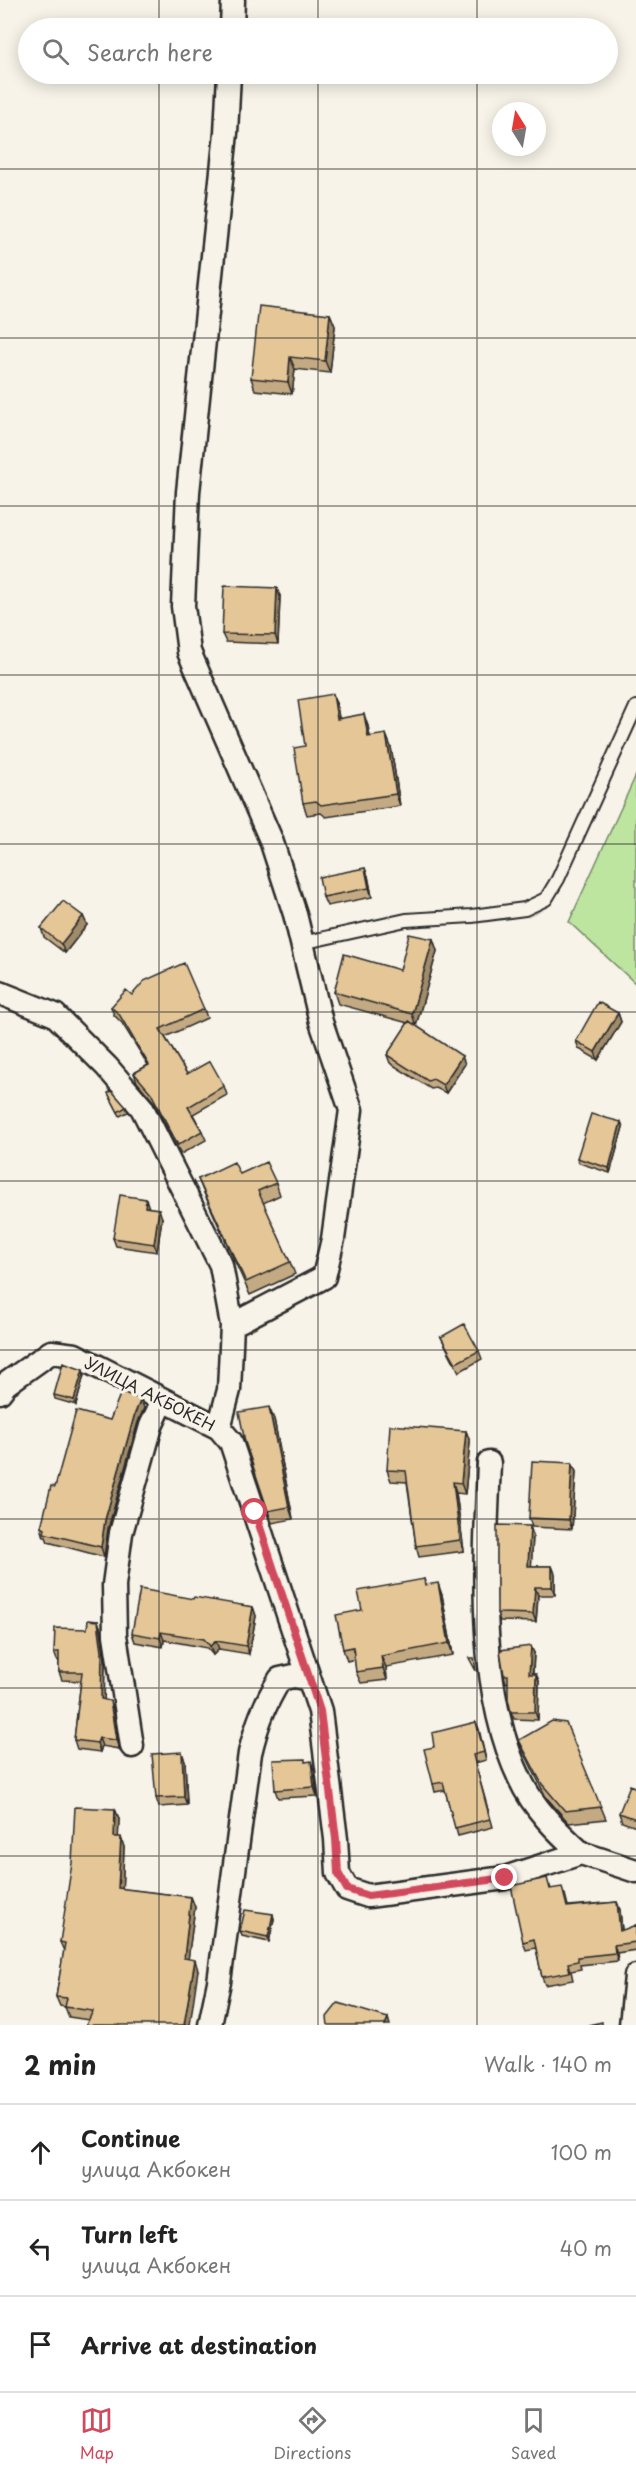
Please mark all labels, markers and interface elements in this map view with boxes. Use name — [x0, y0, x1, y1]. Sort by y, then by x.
search box — [18, 18, 618, 84]
icon: search — [39, 35, 72, 68]
text: Search here — [87, 35, 213, 68]
north arrow — [492, 102, 546, 156]
street label: УЛИЦА АКБОКЕН — [81, 1350, 220, 1436]
route start — [241, 1498, 267, 1524]
route end — [491, 1864, 517, 1890]
text: 2 min — [24, 2045, 97, 2084]
text: Walk · 140 m — [484, 2049, 612, 2079]
text: Continue — [81, 2121, 180, 2154]
icon: ahead — [24, 2136, 57, 2169]
text: 100 m — [551, 2137, 612, 2167]
text: улица Акбокен — [81, 2154, 231, 2184]
text: Turn left — [81, 2217, 178, 2250]
icon: left — [24, 2232, 57, 2265]
text: 40 m — [560, 2233, 612, 2263]
text: улица Акбокен — [81, 2250, 231, 2280]
icon: arrive — [24, 2328, 57, 2361]
text: Arrive at destination — [81, 2328, 317, 2361]
tab: Map — [80, 2404, 114, 2464]
tab: Directions — [273, 2404, 351, 2464]
tab: Saved — [511, 2404, 556, 2464]

